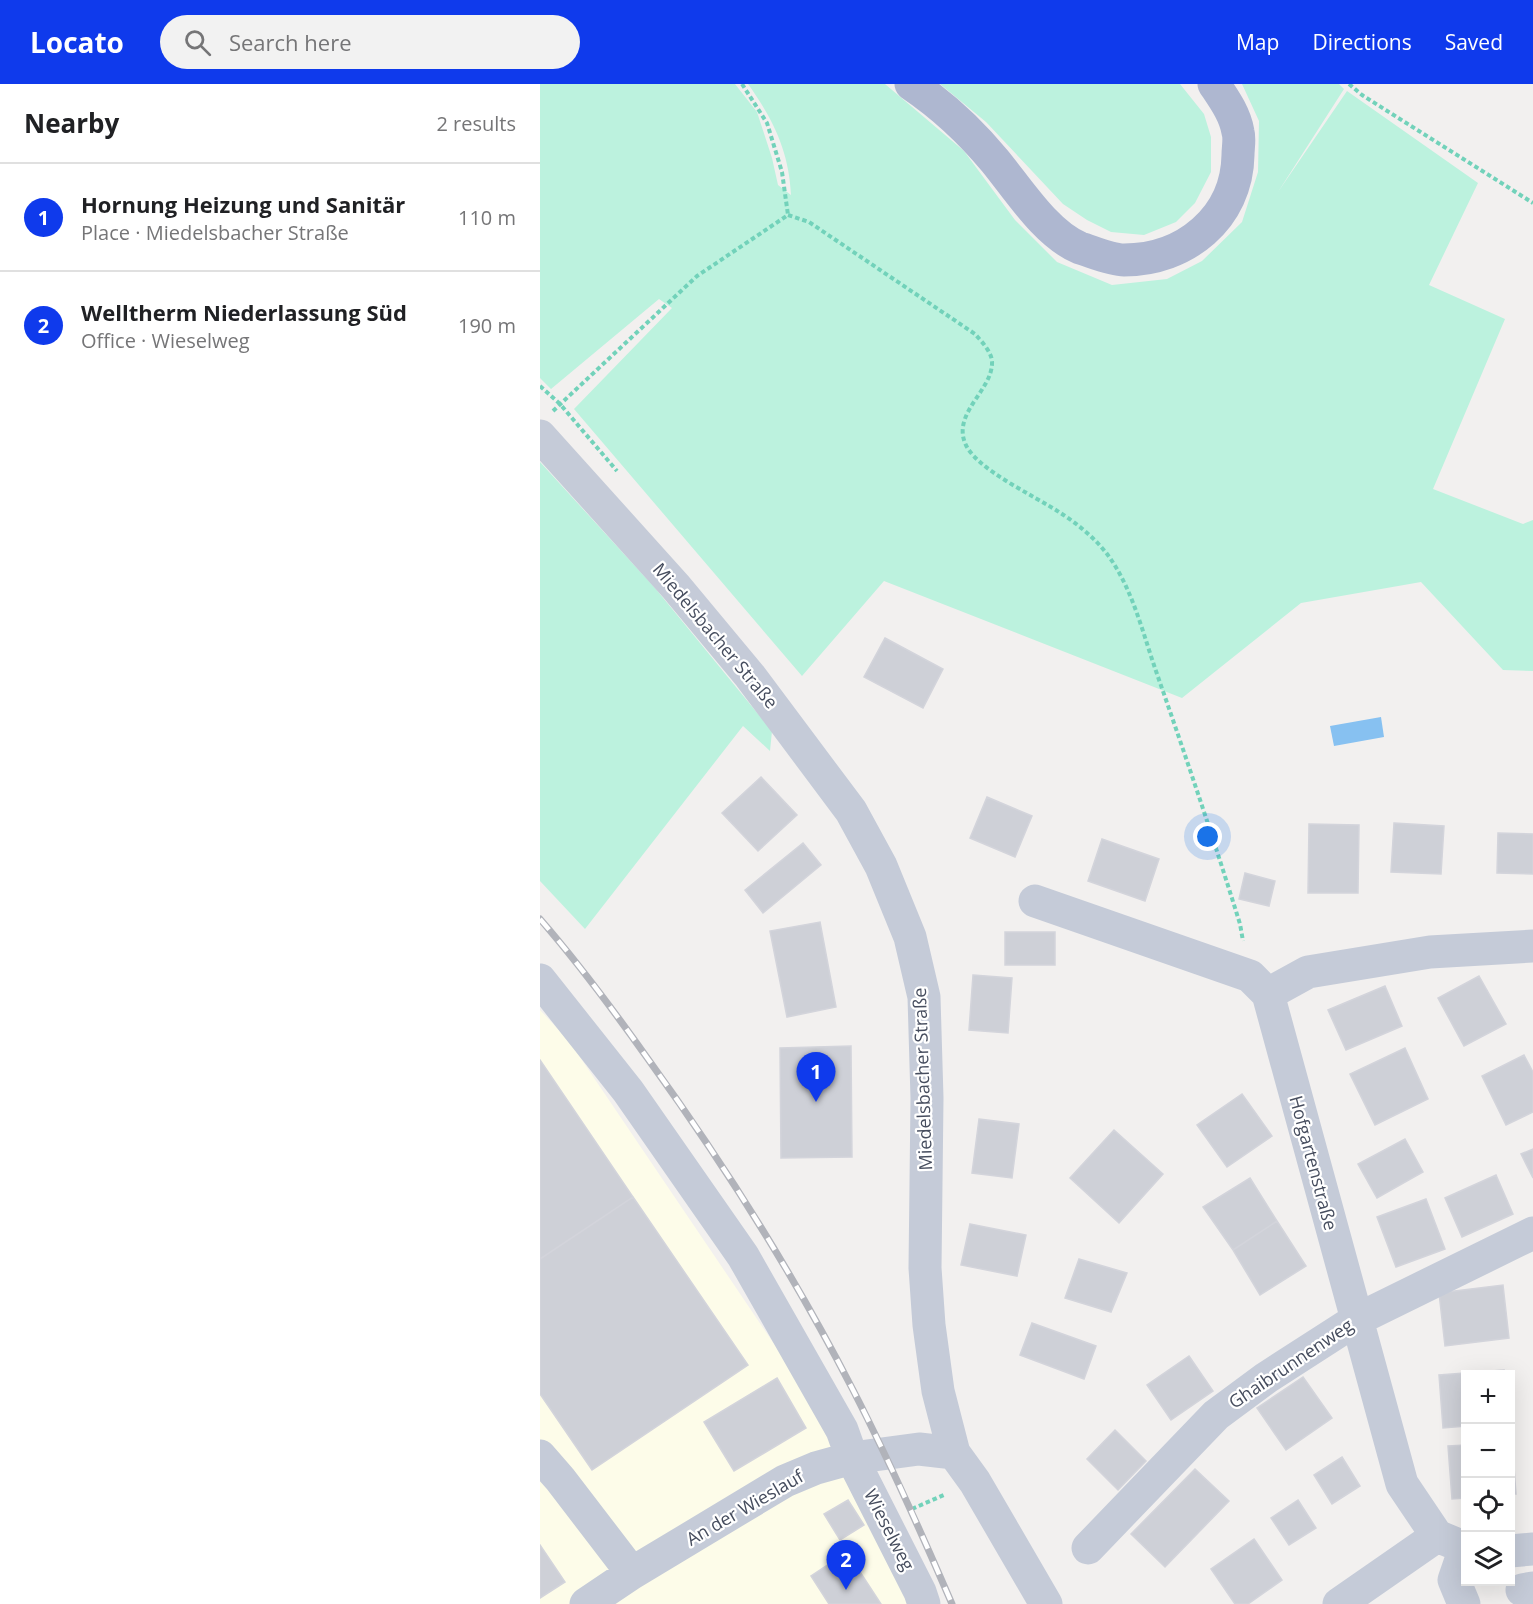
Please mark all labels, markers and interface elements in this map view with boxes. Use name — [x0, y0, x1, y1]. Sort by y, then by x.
search box — [160, 15, 580, 69]
text: Locato — [30, 23, 124, 61]
icon: search — [181, 26, 214, 59]
text: Search here — [229, 27, 352, 57]
text: Map — [1236, 28, 1279, 56]
text: Directions — [1312, 28, 1412, 56]
text: Saved — [1445, 28, 1503, 56]
text: Nearby — [24, 105, 119, 141]
text: 2 results — [436, 110, 516, 137]
text: Hornung Heizung und Sanitär — [81, 189, 405, 219]
text: 1 — [38, 204, 49, 231]
text: 110 m — [458, 204, 516, 231]
text: Place · Miedelsbacher Straße — [81, 219, 349, 246]
text: Welltherm Niederlassung Süd — [81, 297, 407, 327]
text: 2 — [38, 312, 49, 339]
text: 190 m — [458, 312, 516, 339]
text: Office · Wieselweg — [81, 327, 250, 354]
street label: Miedelsbacher Straße — [648, 558, 784, 713]
your location — [1193, 822, 1222, 851]
street label: Miedelsbacher Straße — [907, 987, 937, 1171]
pin: 1 — [796, 1052, 836, 1102]
street label: Hofgartenstraße — [1284, 1093, 1343, 1233]
street label: Ghaibrunnenweg — [1224, 1313, 1357, 1414]
map controls — [1461, 1370, 1515, 1586]
button: + — [1461, 1370, 1515, 1424]
button: − — [1461, 1424, 1515, 1478]
street label: An der Wieslauf — [681, 1463, 808, 1550]
button: locate — [1461, 1478, 1515, 1532]
street label: Wieselweg — [859, 1485, 921, 1575]
button: layers — [1461, 1532, 1515, 1586]
pin: 2 — [826, 1540, 866, 1590]

